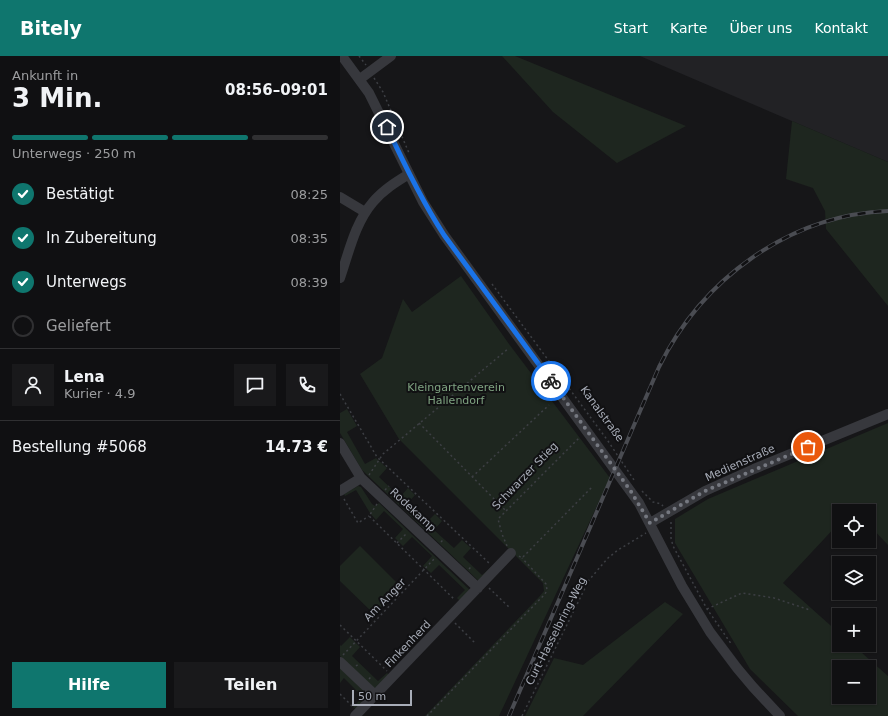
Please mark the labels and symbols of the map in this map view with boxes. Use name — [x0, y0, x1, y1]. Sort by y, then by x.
pin — [370, 110, 404, 144]
courier — [531, 361, 571, 401]
park label: Kleingartenverein Hallendorf — [407, 381, 505, 407]
street label: Kanalstraße — [577, 384, 627, 445]
pin — [791, 430, 825, 464]
street label: Schwarzer Stieg — [489, 439, 561, 513]
street label: Medienstraße — [703, 442, 777, 484]
street label: Rodekamp — [387, 485, 439, 535]
street label: Curt-Hasselbring-Weg — [523, 575, 589, 687]
street label: Am Anger — [361, 576, 409, 624]
street label: Finkenherd — [382, 618, 434, 670]
scale bar — [352, 688, 412, 707]

